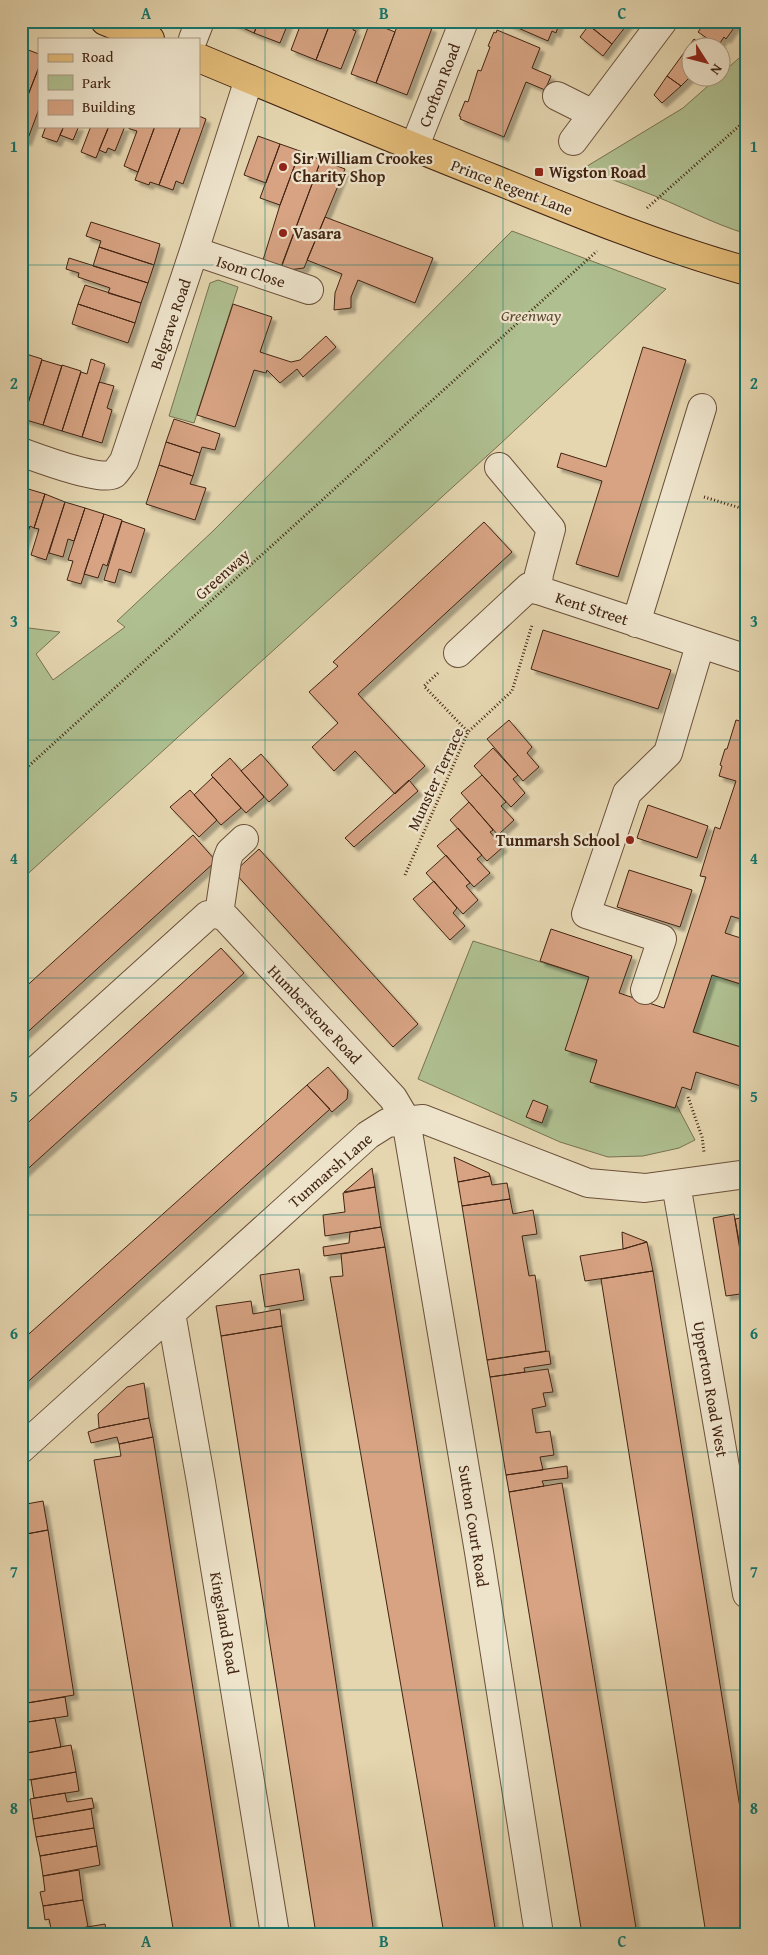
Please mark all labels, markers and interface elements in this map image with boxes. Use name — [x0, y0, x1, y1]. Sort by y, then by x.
text: A — [141, 1, 152, 25]
text: B — [379, 1, 389, 25]
text: C — [617, 1, 627, 25]
legend — [38, 38, 200, 128]
north arrow — [680, 38, 730, 88]
street label: Crofton Road — [412, 39, 466, 130]
text: Road — [82, 46, 113, 67]
text: N — [705, 60, 727, 80]
text: Park — [82, 72, 111, 93]
text: Building — [82, 96, 136, 117]
text: 1 — [10, 134, 18, 158]
text: 1 — [750, 134, 758, 158]
place label: Sir William Crookes Charity Shop — [293, 146, 433, 188]
street label: Prince Regent Lane — [447, 153, 577, 221]
place label: Wigston Road — [549, 160, 647, 184]
marker: Sir William Crookes Charity Shop — [277, 161, 289, 173]
marker: Wigston Road — [533, 166, 545, 178]
place label: Vasara — [293, 221, 342, 245]
marker: Vasara — [277, 227, 289, 239]
street label: Isom Close — [213, 249, 289, 293]
street label: Belgrave Road — [143, 275, 197, 373]
park label: Greenway — [501, 303, 562, 327]
text: 2 — [10, 371, 18, 395]
text: 2 — [750, 371, 758, 395]
street label: Greenway — [189, 543, 255, 605]
street label: Kent Street — [552, 585, 632, 631]
text: 3 — [10, 609, 18, 633]
text: 3 — [750, 609, 758, 633]
street label: Munster Terrace — [401, 723, 469, 835]
place label: Tunmarsh School — [496, 828, 620, 852]
marker: Tunmarsh School — [624, 834, 636, 846]
text: 4 — [10, 846, 18, 870]
text: 4 — [750, 846, 758, 870]
street label: Humberstone Road — [262, 959, 368, 1069]
text: 5 — [10, 1084, 18, 1108]
text: 5 — [750, 1084, 758, 1108]
street label: Tunmarsh Lane — [283, 1127, 377, 1213]
street label: Upperton Road West — [687, 1319, 735, 1459]
text: 6 — [10, 1321, 18, 1345]
text: 6 — [750, 1321, 758, 1345]
street label: Sutton Court Road — [453, 1463, 496, 1589]
text: 7 — [10, 1559, 18, 1583]
text: 7 — [750, 1559, 758, 1583]
street label: Kingsland Road — [204, 1570, 246, 1677]
text: 8 — [10, 1796, 18, 1820]
text: 8 — [750, 1796, 758, 1820]
text: A — [141, 1929, 152, 1953]
text: B — [379, 1929, 389, 1953]
text: C — [617, 1929, 627, 1953]

